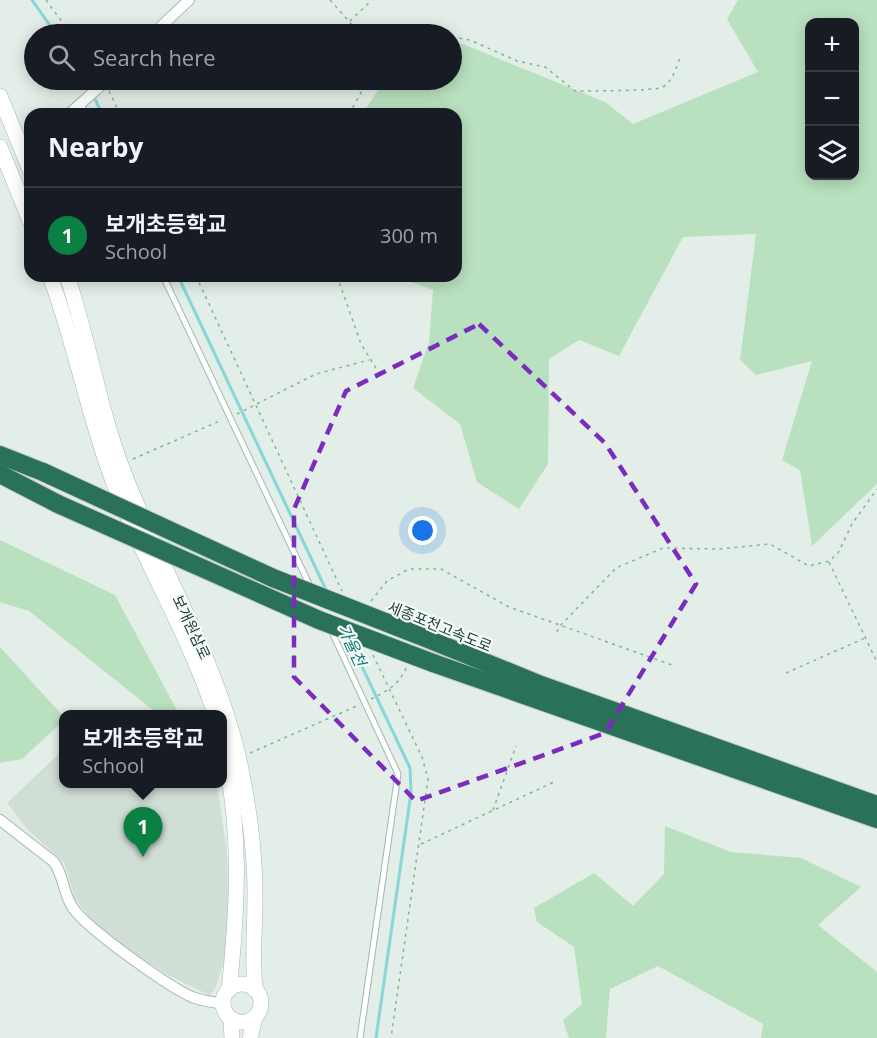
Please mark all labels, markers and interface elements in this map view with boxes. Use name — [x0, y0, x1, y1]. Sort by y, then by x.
map controls — [805, 18, 859, 180]
button: + — [805, 18, 859, 72]
search box — [24, 24, 462, 90]
icon: search — [45, 41, 78, 74]
text: Search here — [93, 42, 216, 72]
button: − — [805, 72, 859, 126]
button: layers — [805, 126, 859, 180]
text: Nearby — [48, 129, 143, 165]
text: 보개초등학교 — [105, 208, 226, 238]
text: 1 — [62, 222, 73, 249]
text: 300 m — [380, 222, 438, 249]
text: School — [105, 238, 167, 265]
your location — [408, 516, 437, 545]
street label: 보개원삼로 — [168, 591, 216, 663]
street label: 세종포천고속도로 — [385, 596, 495, 656]
water label: 가율천 — [333, 620, 372, 672]
popup — [59, 710, 227, 788]
text: 보개초등학교 — [82, 722, 204, 752]
text: School — [82, 752, 144, 779]
pin: 1 — [124, 808, 162, 857]

